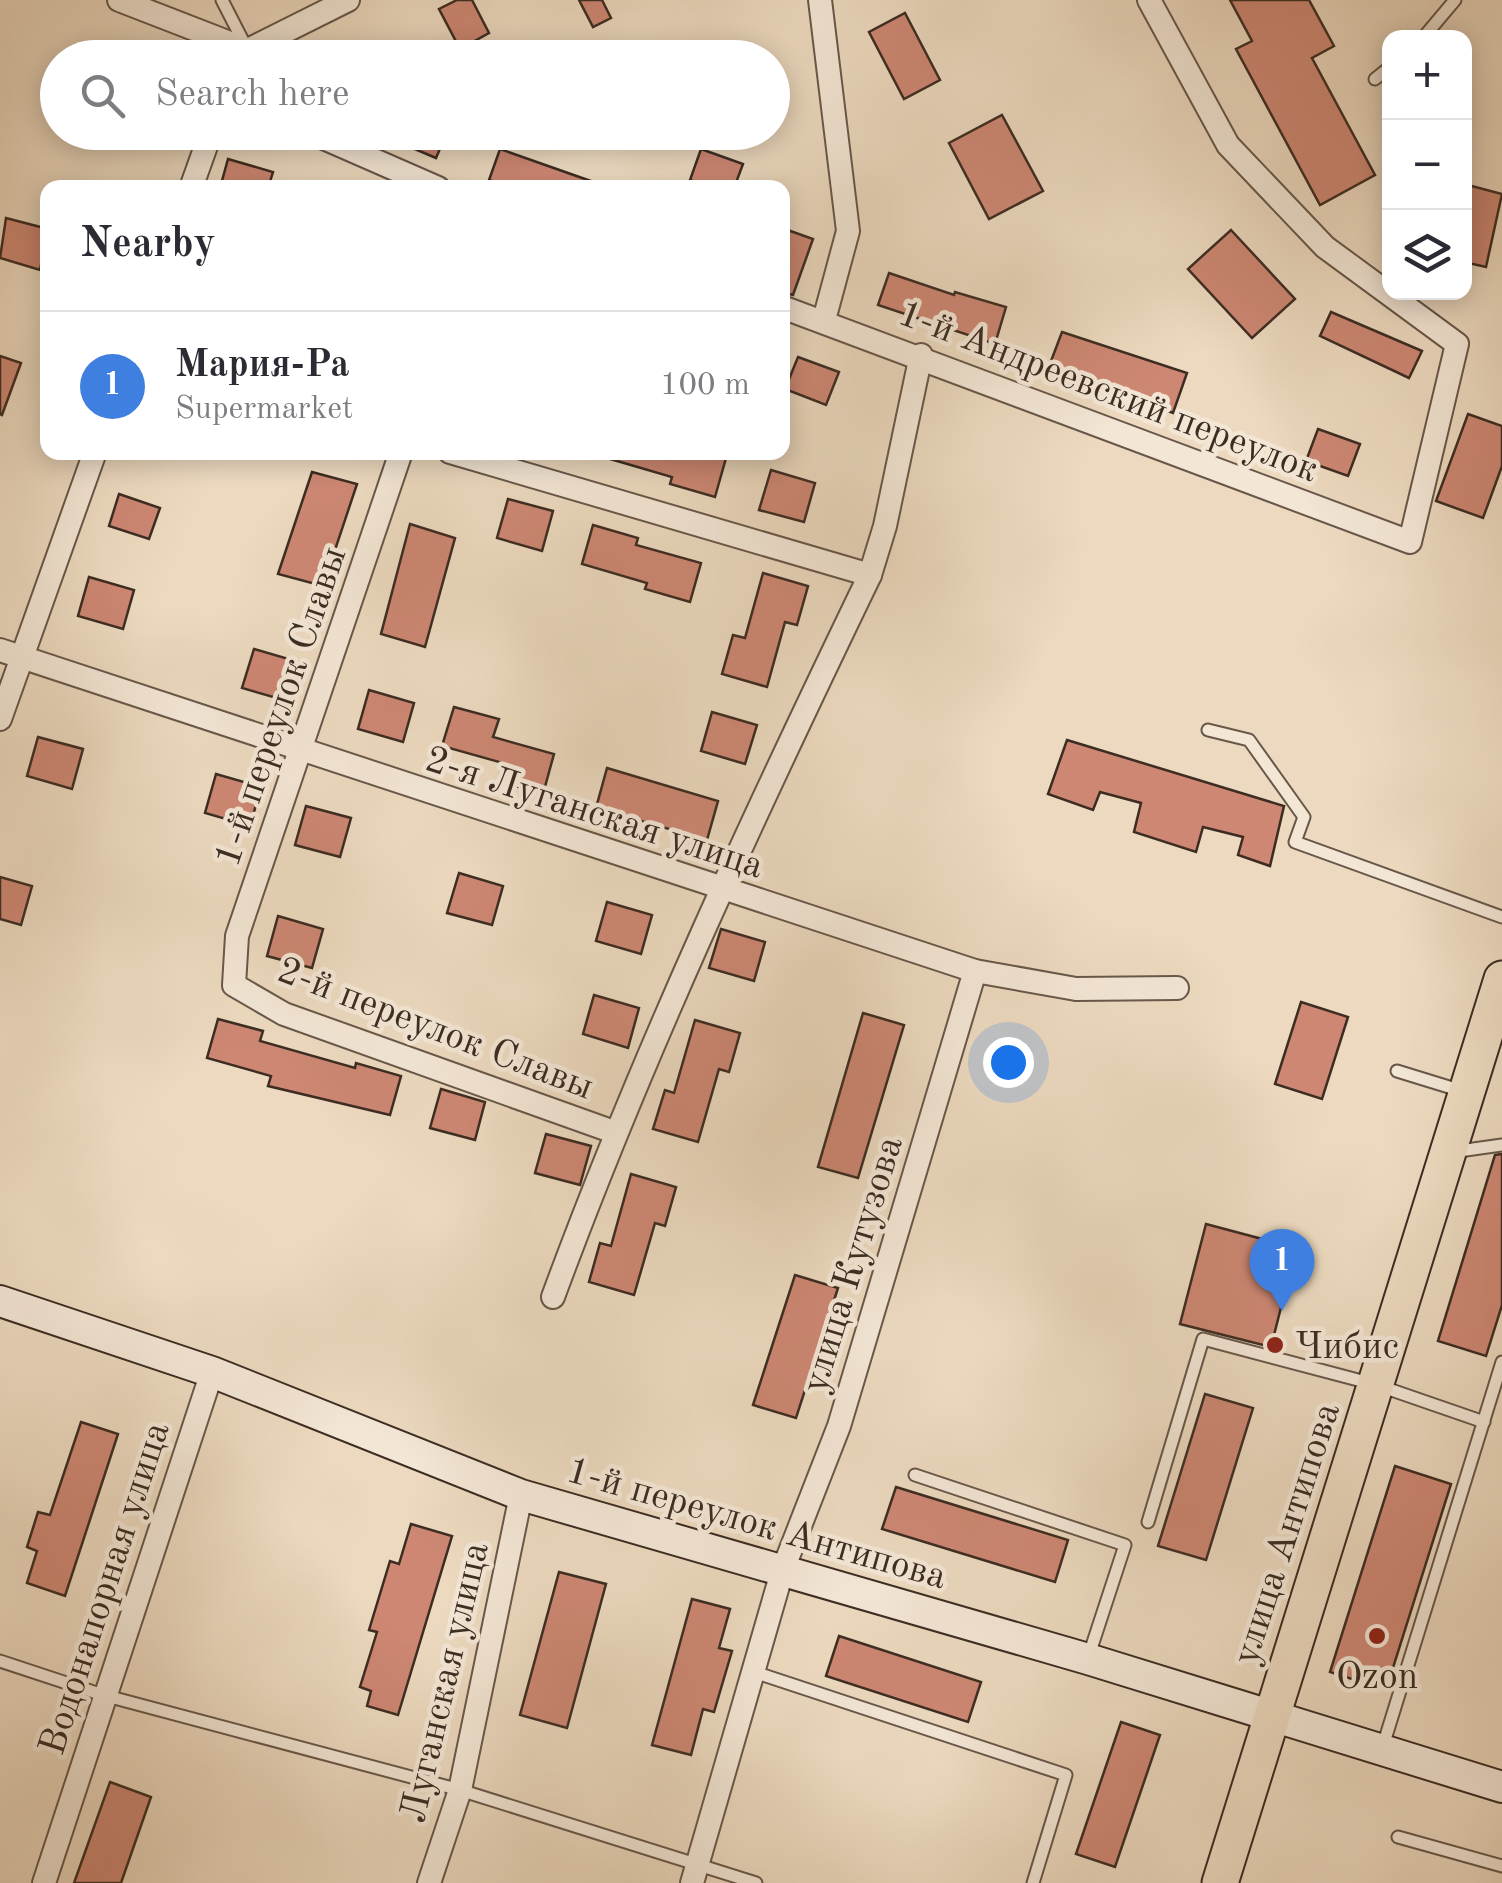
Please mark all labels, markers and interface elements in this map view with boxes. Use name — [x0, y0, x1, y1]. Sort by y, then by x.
map controls — [1382, 30, 1472, 300]
button: + — [1382, 30, 1472, 120]
search box — [40, 40, 790, 150]
icon: search — [75, 68, 130, 123]
text: Search here — [155, 76, 350, 114]
button: − — [1382, 120, 1472, 210]
button: layers — [1382, 210, 1472, 300]
text: Nearby — [80, 224, 216, 266]
street label: 1-й Андреевский переулок — [893, 295, 1323, 491]
text: Мария-Ра — [175, 347, 350, 385]
text: 1 — [103, 370, 122, 402]
text: 100 m — [660, 370, 750, 402]
text: Supermarket — [175, 394, 353, 426]
street label: 1-й переулок Славы — [209, 542, 354, 872]
street label: 2-я Луганская улица — [420, 741, 768, 887]
street label: 2-й переулок Славы — [272, 952, 598, 1108]
your location — [983, 1037, 1034, 1088]
street label: улица Кутузова — [797, 1132, 911, 1398]
pin: 1 — [1250, 1228, 1314, 1311]
place label: Чибис — [1295, 1329, 1399, 1367]
marker: Чибис — [1264, 1334, 1286, 1356]
street label: улица Антипова — [1228, 1398, 1348, 1670]
street label: Водонапорная улица — [34, 1418, 178, 1760]
street label: 1-й переулок Антипова — [562, 1452, 951, 1597]
street label: Луганская улица — [395, 1539, 497, 1827]
marker: Ozon — [1366, 1625, 1388, 1647]
place label: Ozon — [1336, 1659, 1418, 1697]

